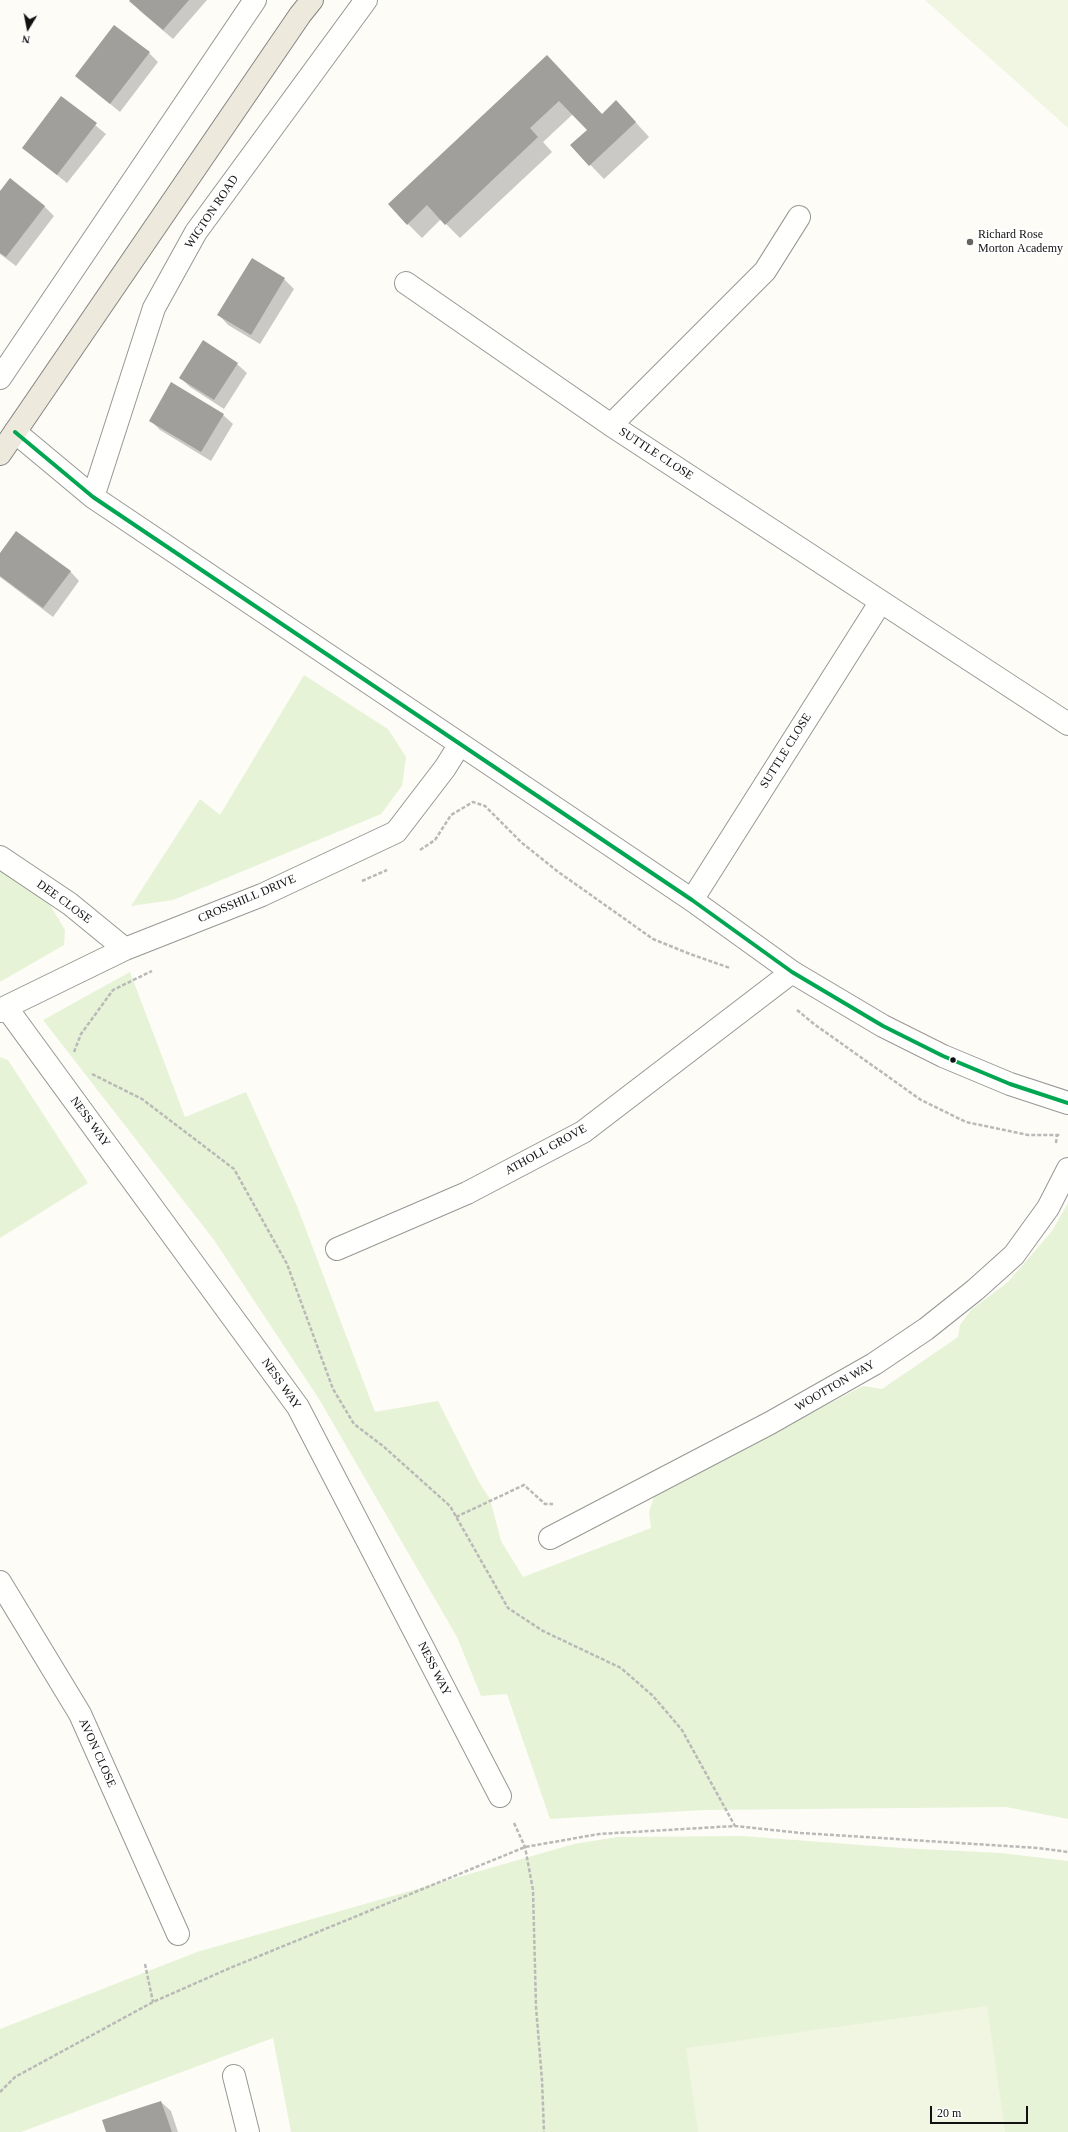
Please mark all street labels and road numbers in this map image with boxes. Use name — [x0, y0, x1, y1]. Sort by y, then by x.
street label: WIGTON ROAD — [182, 173, 242, 251]
street label: SUTTLE CLOSE — [616, 425, 696, 483]
street label: SUTTLE CLOSE — [757, 711, 815, 791]
street label: CROSSHILL DRIVE — [196, 872, 298, 926]
street label: DEE CLOSE — [34, 877, 94, 927]
street label: NESS WAY — [67, 1094, 113, 1150]
street label: ATHOLL GROVE — [503, 1122, 589, 1178]
street label: NESS WAY — [258, 1356, 304, 1412]
street label: WOOTTON WAY — [793, 1357, 877, 1415]
street label: NESS WAY — [414, 1640, 454, 1698]
street label: AVON CLOSE — [75, 1716, 119, 1790]

